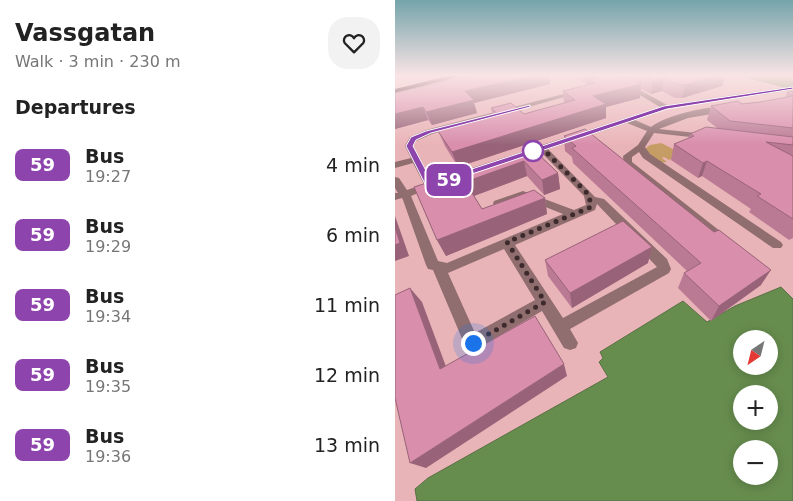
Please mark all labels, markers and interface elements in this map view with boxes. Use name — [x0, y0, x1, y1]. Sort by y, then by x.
button: heart — [328, 17, 380, 69]
text: Vassgatan — [15, 19, 155, 47]
text: Walk · 3 min · 230 m — [15, 52, 180, 71]
text: Departures — [15, 96, 136, 118]
unlabelled marker — [522, 140, 544, 162]
text: Bus — [85, 145, 124, 167]
text: 59 — [30, 154, 55, 175]
text: 4 min — [326, 154, 380, 176]
line badge: 59 — [427, 164, 471, 196]
text: 19:27 — [85, 167, 131, 186]
text: 59 — [436, 169, 462, 190]
text: Bus — [85, 215, 124, 237]
text: 59 — [30, 224, 55, 245]
text: 6 min — [326, 224, 380, 246]
text: 19:29 — [85, 237, 131, 256]
text: Bus — [85, 285, 124, 307]
text: 59 — [30, 294, 55, 315]
text: 11 min — [314, 294, 380, 316]
text: 19:34 — [85, 307, 131, 326]
north arrow — [733, 330, 777, 375]
map controls — [733, 330, 778, 485]
your location — [461, 331, 486, 356]
text: Bus — [85, 355, 124, 377]
text: 59 — [30, 364, 55, 385]
text: 12 min — [314, 364, 380, 386]
text: 19:35 — [85, 377, 131, 396]
button: + — [733, 385, 778, 430]
text: Bus — [85, 425, 124, 447]
text: 59 — [30, 434, 55, 455]
text: 13 min — [314, 434, 380, 456]
button: − — [733, 440, 778, 485]
text: 19:36 — [85, 447, 131, 466]

